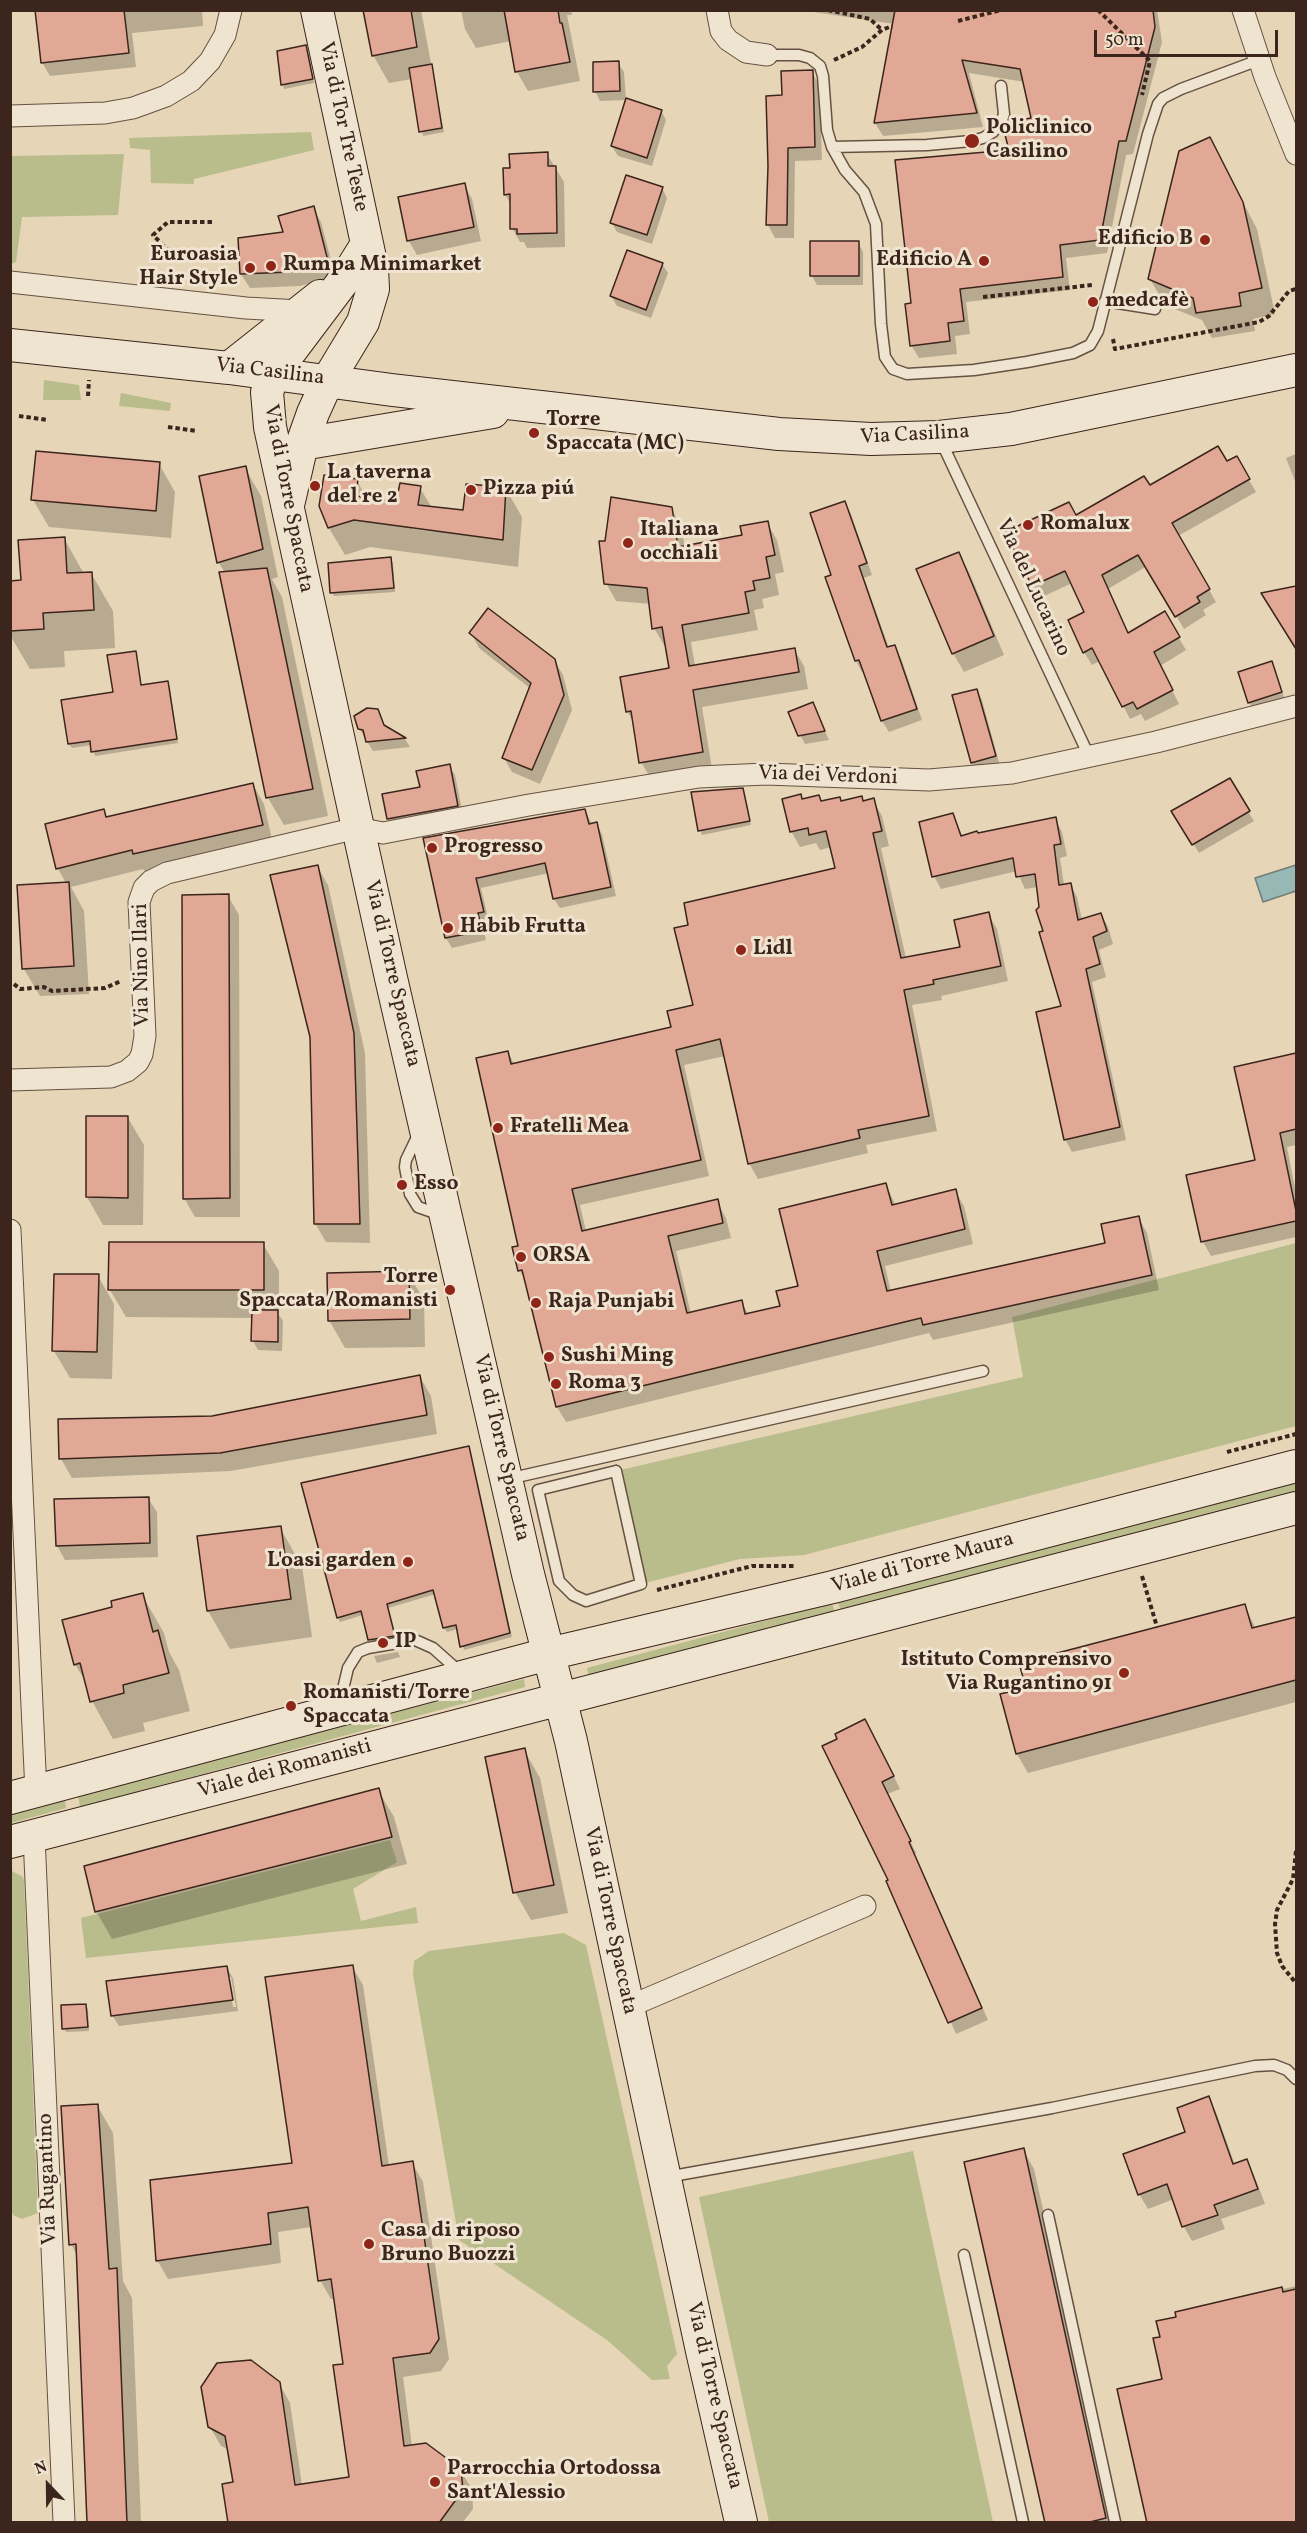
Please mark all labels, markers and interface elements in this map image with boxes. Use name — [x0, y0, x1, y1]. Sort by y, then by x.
scale bar — [1097, 18, 1282, 56]
text: 50 m — [1105, 28, 1144, 53]
street label: Via di Tor Tre Teste — [312, 40, 372, 214]
place label: Policlinico Casilino — [986, 116, 1092, 166]
marker: Policlinico Casilino — [963, 132, 981, 150]
place label: Edificio B — [1098, 227, 1193, 253]
marker: Edificio B — [1198, 233, 1212, 247]
place label: Euroasia Hair Style — [139, 243, 238, 293]
place label: Edificio A — [876, 248, 972, 274]
place label: Rumpa Minimarket — [283, 253, 482, 279]
marker: Edificio A — [977, 254, 991, 268]
marker: Rumpa Minimarket — [264, 259, 278, 273]
marker: Euroasia Hair Style — [243, 261, 257, 275]
place label: medcafè — [1105, 289, 1189, 315]
marker: medcafè — [1086, 295, 1100, 309]
street label: Via Casilina — [214, 354, 326, 392]
street label: Via di Torre Spaccata — [256, 403, 318, 595]
place label: Torre Spaccata (MC) — [546, 408, 684, 458]
street label: Via Casilina — [860, 421, 970, 451]
marker: Torre Spaccata (MC) — [527, 426, 541, 440]
place label: La taverna del re 2 — [327, 461, 431, 511]
place label: Pizza piú — [483, 477, 574, 503]
marker: La taverna del re 2 — [308, 479, 322, 493]
marker: Pizza piú — [464, 483, 478, 497]
place label: Romalux — [1040, 512, 1130, 538]
street label: Via del Lucarino — [989, 515, 1075, 661]
place label: Italiana occhiali — [640, 518, 719, 568]
marker: Romalux — [1021, 518, 1035, 532]
marker: Italiana occhiali — [621, 536, 635, 550]
street label: Via dei Verdoni — [758, 762, 898, 792]
place label: Progresso — [444, 835, 543, 861]
marker: Progresso — [425, 841, 439, 855]
street label: Via di Torre Spaccata — [357, 878, 425, 1070]
street label: Via Nino Ilari — [129, 903, 157, 1027]
place label: Habib Frutta — [460, 915, 586, 941]
marker: Habib Frutta — [441, 921, 455, 935]
place label: Lidl — [753, 937, 793, 963]
marker: Lidl — [734, 943, 748, 957]
place label: Fratelli Mea — [510, 1115, 629, 1141]
marker: Fratelli Mea — [491, 1121, 505, 1135]
place label: Esso — [414, 1172, 459, 1198]
marker: Esso — [395, 1178, 409, 1192]
place label: ORSA — [533, 1244, 590, 1270]
marker: ORSA — [514, 1250, 528, 1264]
place label: Torre Spaccata/Romanisti — [239, 1265, 438, 1315]
marker: Torre Spaccata/Romanisti — [443, 1283, 457, 1297]
place label: Raja Punjabi — [548, 1290, 674, 1316]
marker: Raja Punjabi — [529, 1296, 543, 1310]
place label: Sushi Ming — [561, 1344, 674, 1370]
marker: Sushi Ming — [542, 1350, 556, 1364]
street label: Via di Torre Spaccata — [466, 1352, 534, 1544]
place label: Roma 3 — [568, 1371, 641, 1397]
marker: Roma 3 — [549, 1377, 563, 1391]
street label: Viale di Torre Maura — [829, 1528, 1017, 1600]
place label: L'oasi garden — [267, 1549, 396, 1575]
marker: L'oasi garden — [401, 1555, 415, 1569]
place label: IP — [395, 1630, 416, 1656]
marker: IP — [376, 1636, 390, 1650]
place label: Istituto Comprensivo Via Rugantino 91 — [901, 1648, 1112, 1698]
marker: Istituto Comprensivo Via Rugantino 91 — [1117, 1666, 1131, 1680]
place label: Romanisti/Torre Spaccata — [303, 1681, 470, 1731]
marker: Romanisti/Torre Spaccata — [284, 1699, 298, 1713]
street label: Viale dei Romanisti — [195, 1735, 375, 1805]
street label: Via di Torre Spaccata — [577, 1825, 641, 2017]
street label: Via Rugantino — [34, 2113, 64, 2245]
place label: Casa di riposo Bruno Buozzi — [381, 2219, 520, 2269]
marker: Casa di riposo Bruno Buozzi — [362, 2237, 376, 2251]
street label: Via di Torre Spaccata — [679, 2300, 747, 2492]
north arrow — [18, 2455, 78, 2515]
text: N — [32, 2456, 51, 2481]
place label: Parrocchia Ortodossa Sant'Alessio — [447, 2457, 661, 2507]
marker: Parrocchia Ortodossa Sant'Alessio — [428, 2475, 442, 2489]

